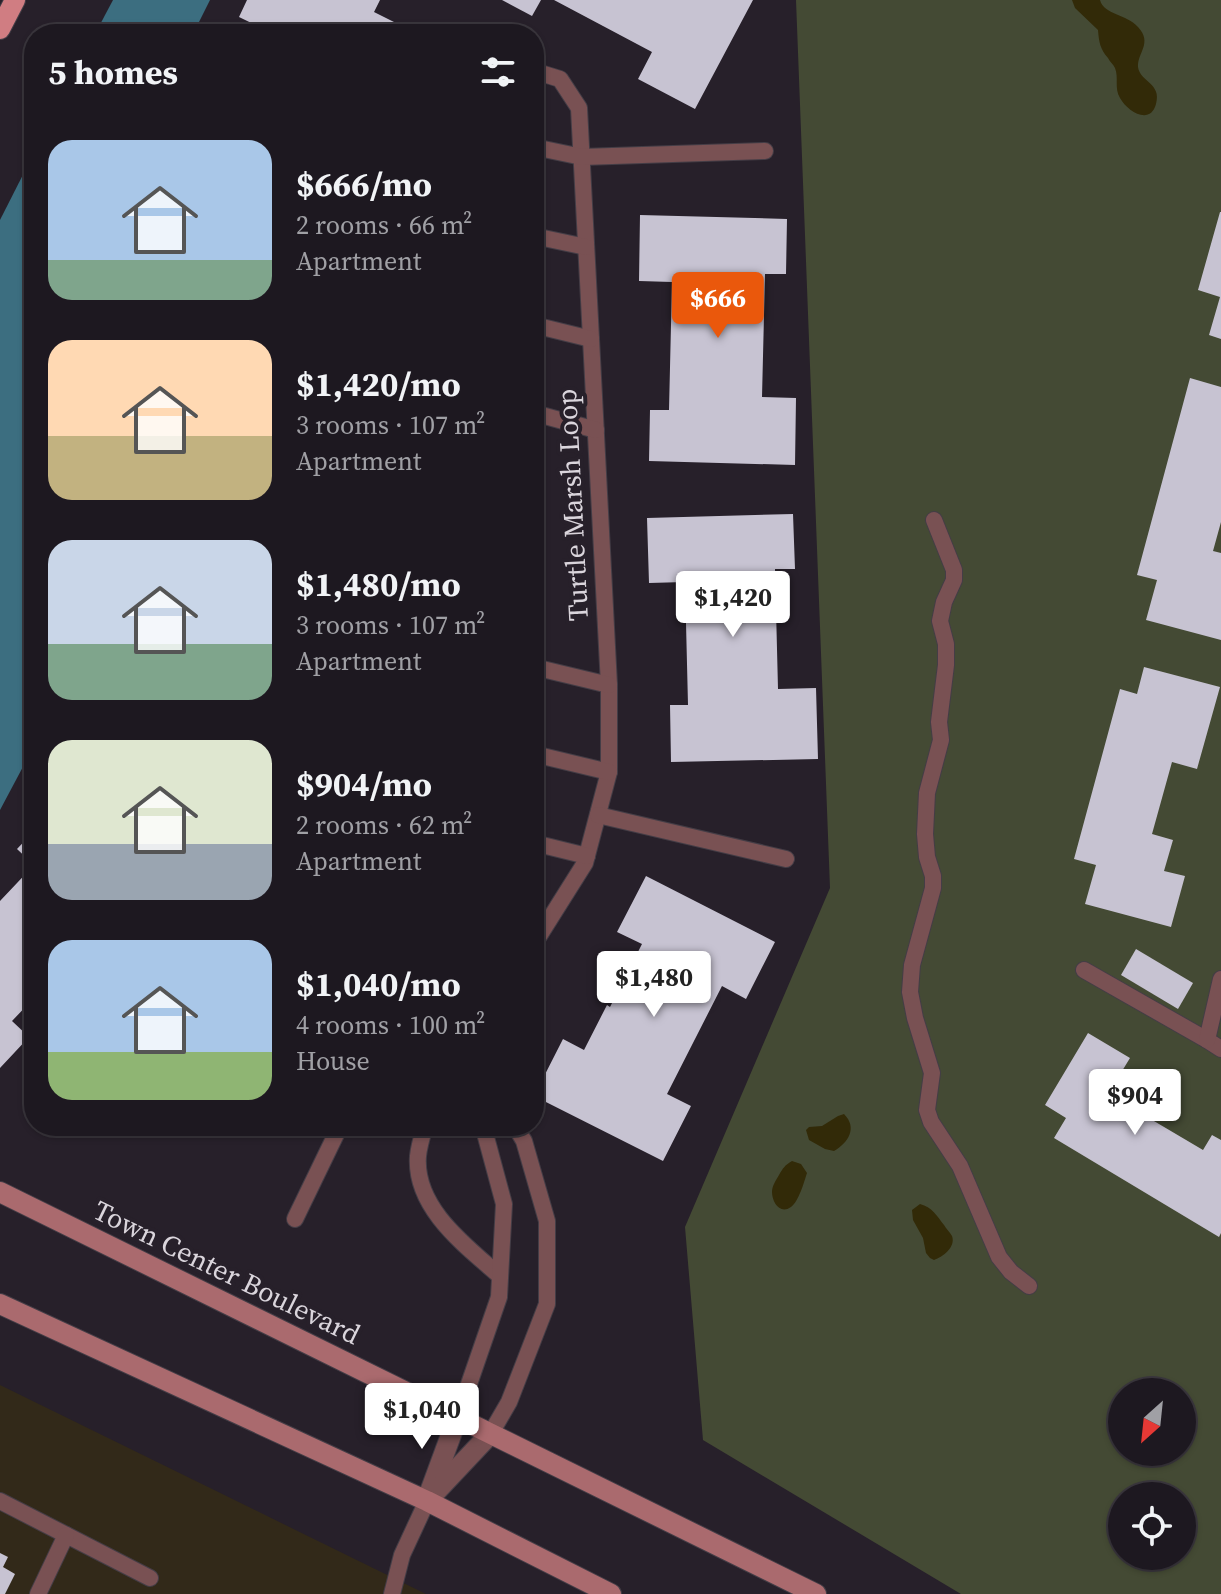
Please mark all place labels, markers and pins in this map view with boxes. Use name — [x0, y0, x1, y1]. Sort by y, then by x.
pin: $666 — [671, 272, 765, 340]
pin: $1,420 — [668, 571, 798, 639]
pin: $1,480 — [589, 951, 719, 1019]
pin: $904 — [1088, 1069, 1182, 1137]
pin: $1,040 — [357, 1383, 487, 1451]

